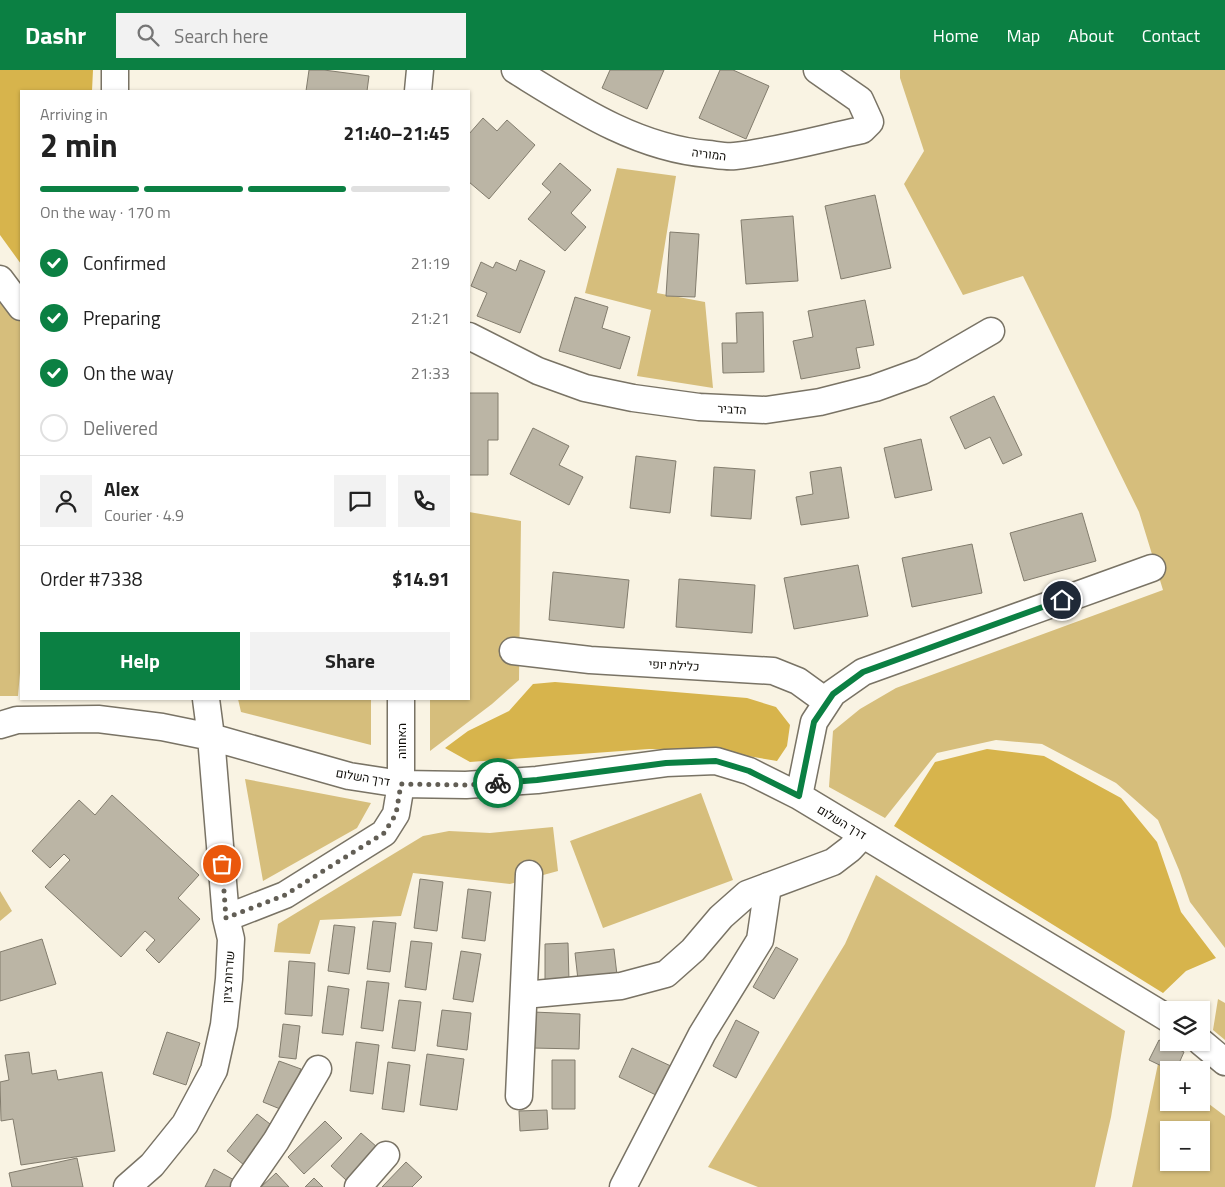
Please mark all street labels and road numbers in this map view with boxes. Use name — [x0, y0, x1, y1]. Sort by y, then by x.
street label: המוריה — [691, 142, 727, 166]
street label: הדביר — [717, 399, 747, 419]
street label: כלילת יופי — [648, 654, 700, 676]
street label: האחווה — [392, 723, 411, 759]
street label: דרך השלום — [334, 763, 392, 791]
street label: דרך השלום — [814, 800, 870, 844]
street label: שדרות ציון — [217, 950, 239, 1004]

